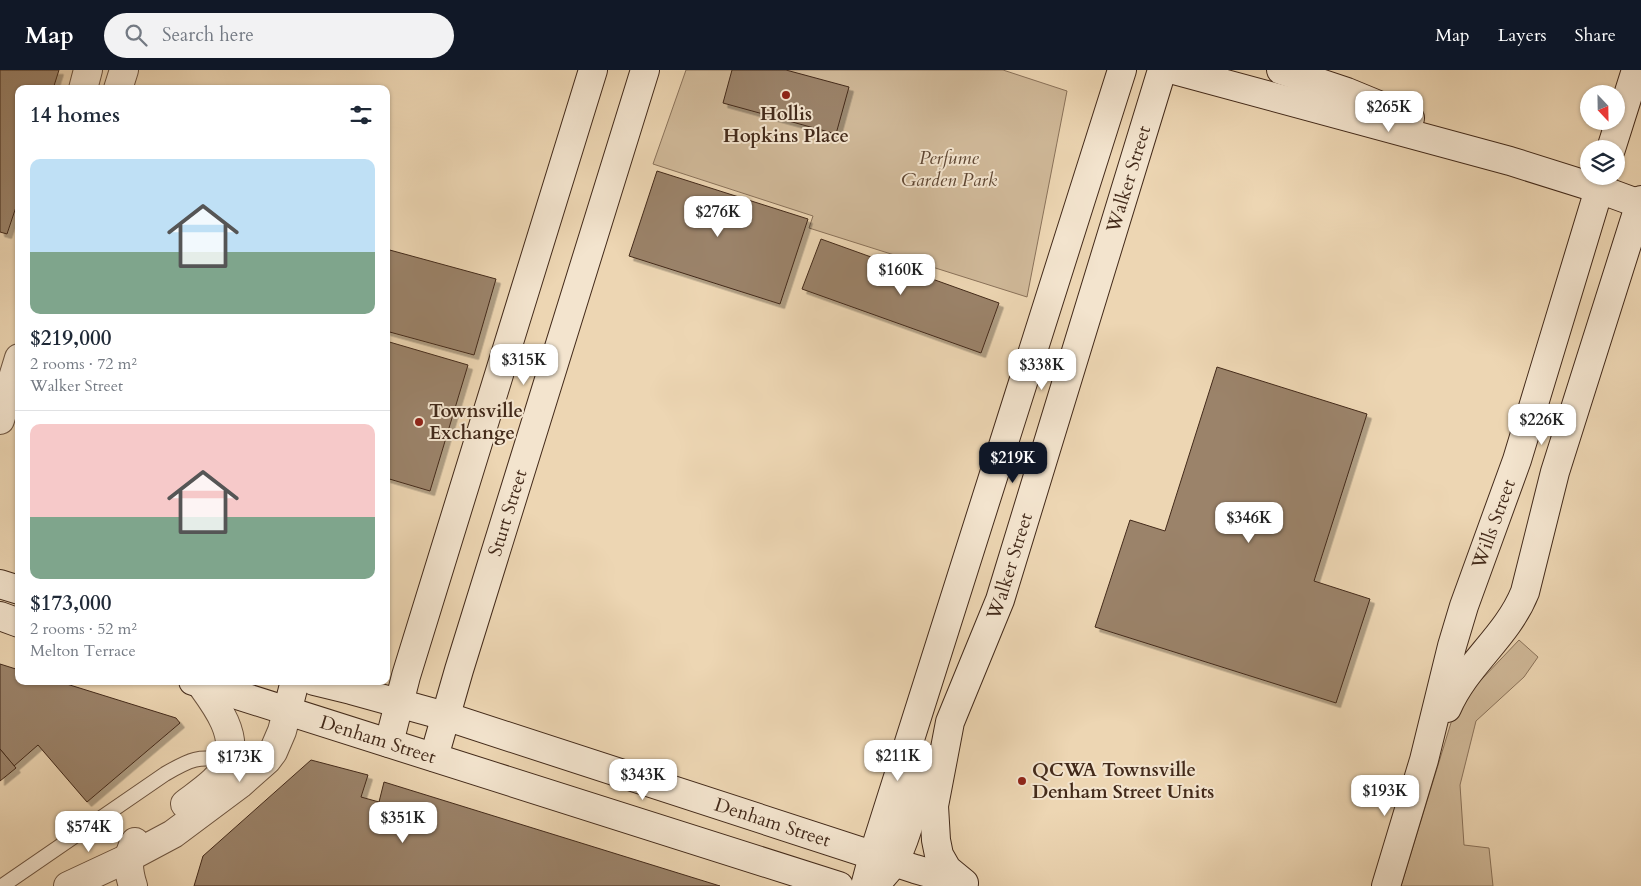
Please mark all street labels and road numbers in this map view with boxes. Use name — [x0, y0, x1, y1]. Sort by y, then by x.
street label: Walker Street — [1100, 122, 1157, 237]
street label: Sturt Street — [482, 466, 533, 560]
street label: Wills Street — [1465, 476, 1522, 573]
street label: Walker Street — [980, 510, 1039, 625]
street label: Denham Street — [317, 709, 439, 770]
street label: Denham Street — [711, 792, 834, 854]

